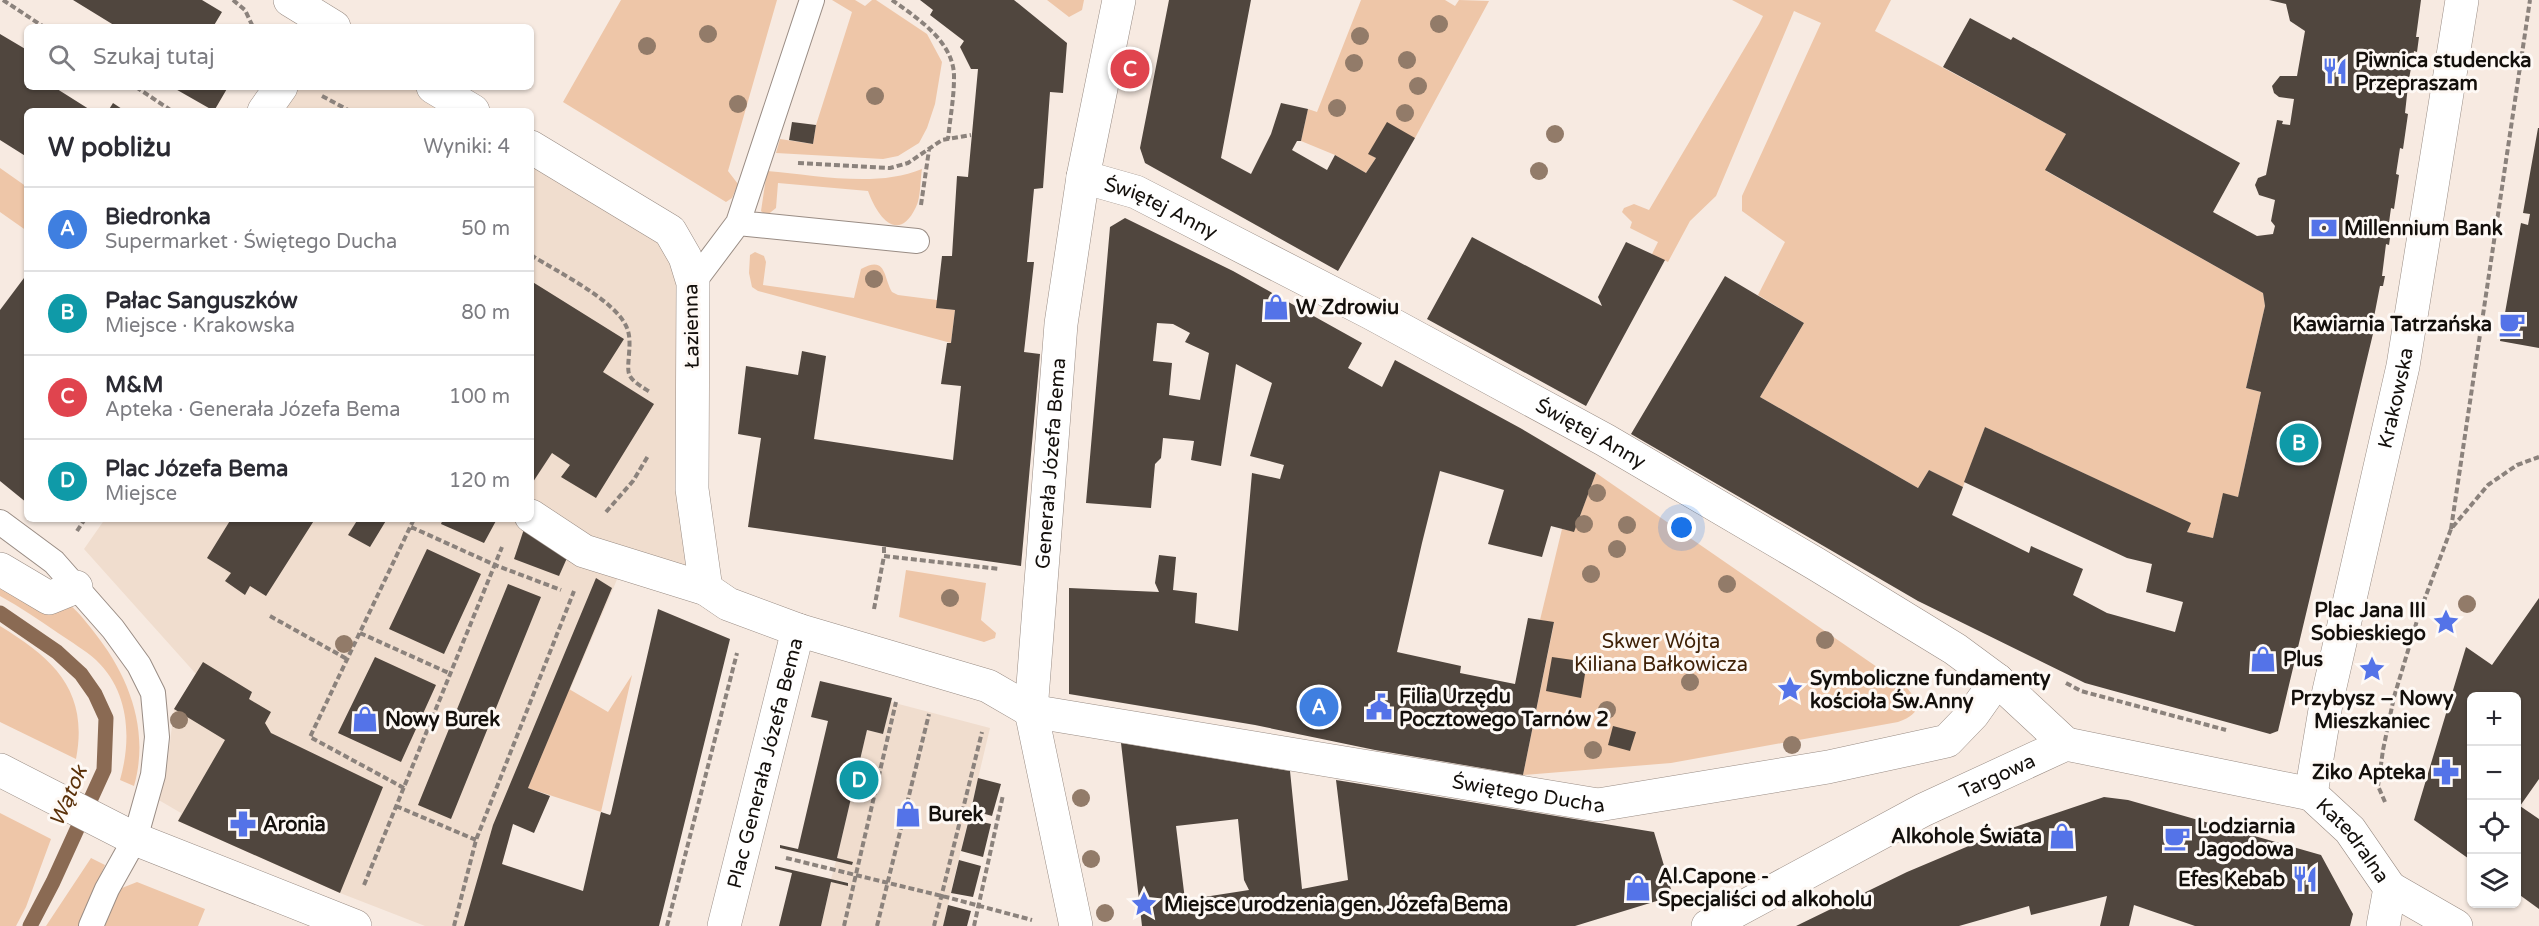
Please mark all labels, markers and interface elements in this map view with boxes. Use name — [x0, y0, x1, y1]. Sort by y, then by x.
search box — [24, 24, 534, 90]
icon: search — [45, 41, 78, 74]
text: Szukaj tutaj — [93, 44, 215, 70]
pin: C — [1110, 46, 1150, 92]
place label: Piwnica studencka Przepraszam — [2355, 49, 2531, 96]
restaurant icon: Piwnica studencka Przepraszam — [2320, 56, 2350, 86]
text: W pobliżu — [48, 132, 171, 163]
text: Wyniki: 4 — [423, 135, 510, 159]
street label: Świętej Anny — [1101, 172, 1222, 245]
text: Biedronka — [105, 204, 211, 230]
bank icon: Millennium Bank — [2309, 213, 2339, 243]
text: A — [60, 217, 75, 241]
text: 50 m — [461, 217, 510, 241]
place label: Millennium Bank — [2344, 217, 2503, 241]
text: Supermarket · Świętego Ducha — [105, 230, 397, 254]
street label: Łazienna — [679, 283, 705, 369]
text: Pałac Sanguszków — [105, 288, 298, 314]
shop icon: W Zdrowiu — [1261, 292, 1291, 322]
place label: W Zdrowiu — [1296, 296, 1399, 320]
text: B — [61, 301, 74, 325]
text: 80 m — [461, 301, 510, 325]
cafe icon: Kawiarnia Tatrzańska — [2497, 309, 2527, 339]
place label: Kawiarnia Tatrzańska — [2292, 313, 2492, 337]
text: Miejsce · Krakowska — [105, 314, 295, 338]
street label: Krakowska — [2374, 346, 2419, 451]
street label: Generała Józefa Bema — [1031, 357, 1071, 570]
text: M&M — [105, 372, 164, 398]
text: C — [61, 385, 74, 409]
text: 100 m — [449, 385, 510, 409]
street label: Świętej Anny — [1531, 393, 1650, 474]
text: Apteka · Generała Józefa Bema — [105, 398, 400, 422]
pin: B — [2280, 420, 2318, 466]
text: Plac Józefa Bema — [105, 456, 288, 482]
text: D — [60, 469, 75, 493]
text: 120 m — [449, 469, 510, 493]
text: Miejsce — [105, 482, 177, 506]
your location — [1667, 513, 1696, 542]
place label: Plac Jana III Sobieskiego — [2311, 599, 2426, 646]
place icon: Plac Jana III Sobieskiego — [2431, 607, 2461, 637]
park label: Skwer Wójta Kiliana Bałkowicza — [1574, 630, 1748, 677]
street label: Plac Generała Józefa Bema — [723, 636, 809, 891]
shop icon: Plus — [2248, 644, 2278, 674]
place label: Plus — [2283, 648, 2323, 672]
place icon: Przybysz – Nowy Mieszkaniec — [2357, 654, 2387, 684]
place label: Symboliczne fundamenty kościoła Św.Anny — [1810, 667, 2051, 714]
place icon: Symboliczne fundamenty kościoła Św.Anny — [1775, 674, 1805, 704]
pin: A — [1300, 684, 1338, 730]
place label: Filia Urzędu Pocztowego Tarnów 2 — [1399, 685, 1609, 732]
place label: Przybysz – Nowy Mieszkaniec — [2291, 687, 2454, 734]
public building icon: Filia Urzędu Pocztowego Tarnów 2 — [1364, 692, 1394, 722]
map controls — [2467, 692, 2521, 908]
button: + — [2467, 692, 2521, 746]
shop icon: Nowy Burek — [350, 704, 380, 734]
place label: Nowy Burek — [385, 708, 500, 732]
button: − — [2467, 746, 2521, 800]
street label: Targowa — [1956, 749, 2039, 805]
pharmacy icon: Ziko Apteka — [2431, 757, 2461, 787]
pin: D — [840, 758, 878, 802]
water label: Wątok — [44, 761, 93, 830]
place label: Ziko Apteka — [2312, 761, 2426, 785]
street label: Świętego Ducha — [1450, 769, 1606, 819]
street label: Katedralna — [2311, 794, 2394, 888]
shop icon: Burek — [893, 799, 923, 829]
button: locate — [2467, 800, 2521, 854]
place label: Burek — [928, 803, 984, 827]
pharmacy icon: Aronia — [228, 809, 258, 839]
place label: Aronia — [263, 813, 326, 837]
place label: Lodziarnia Jagodowa — [2196, 815, 2296, 862]
shop icon: Alkohole Świata — [2047, 821, 2077, 851]
place label: Alkohole Świata — [1891, 823, 2042, 849]
cafe icon: Lodziarnia Jagodowa — [2162, 823, 2192, 853]
button: layers — [2467, 854, 2521, 908]
restaurant icon: Efes Kebab — [2290, 864, 2320, 894]
place label: Al.Capone - Specjaliści od alkoholu — [1658, 865, 1872, 912]
place label: Efes Kebab — [2178, 868, 2285, 892]
shop icon: Al.Capone - Specjaliści od alkoholu — [1623, 873, 1653, 903]
place icon: Miejsce urodzenia gen. Józefa Bema — [1129, 889, 1159, 919]
place label: Miejsce urodzenia gen. Józefa Bema — [1164, 893, 1508, 917]

